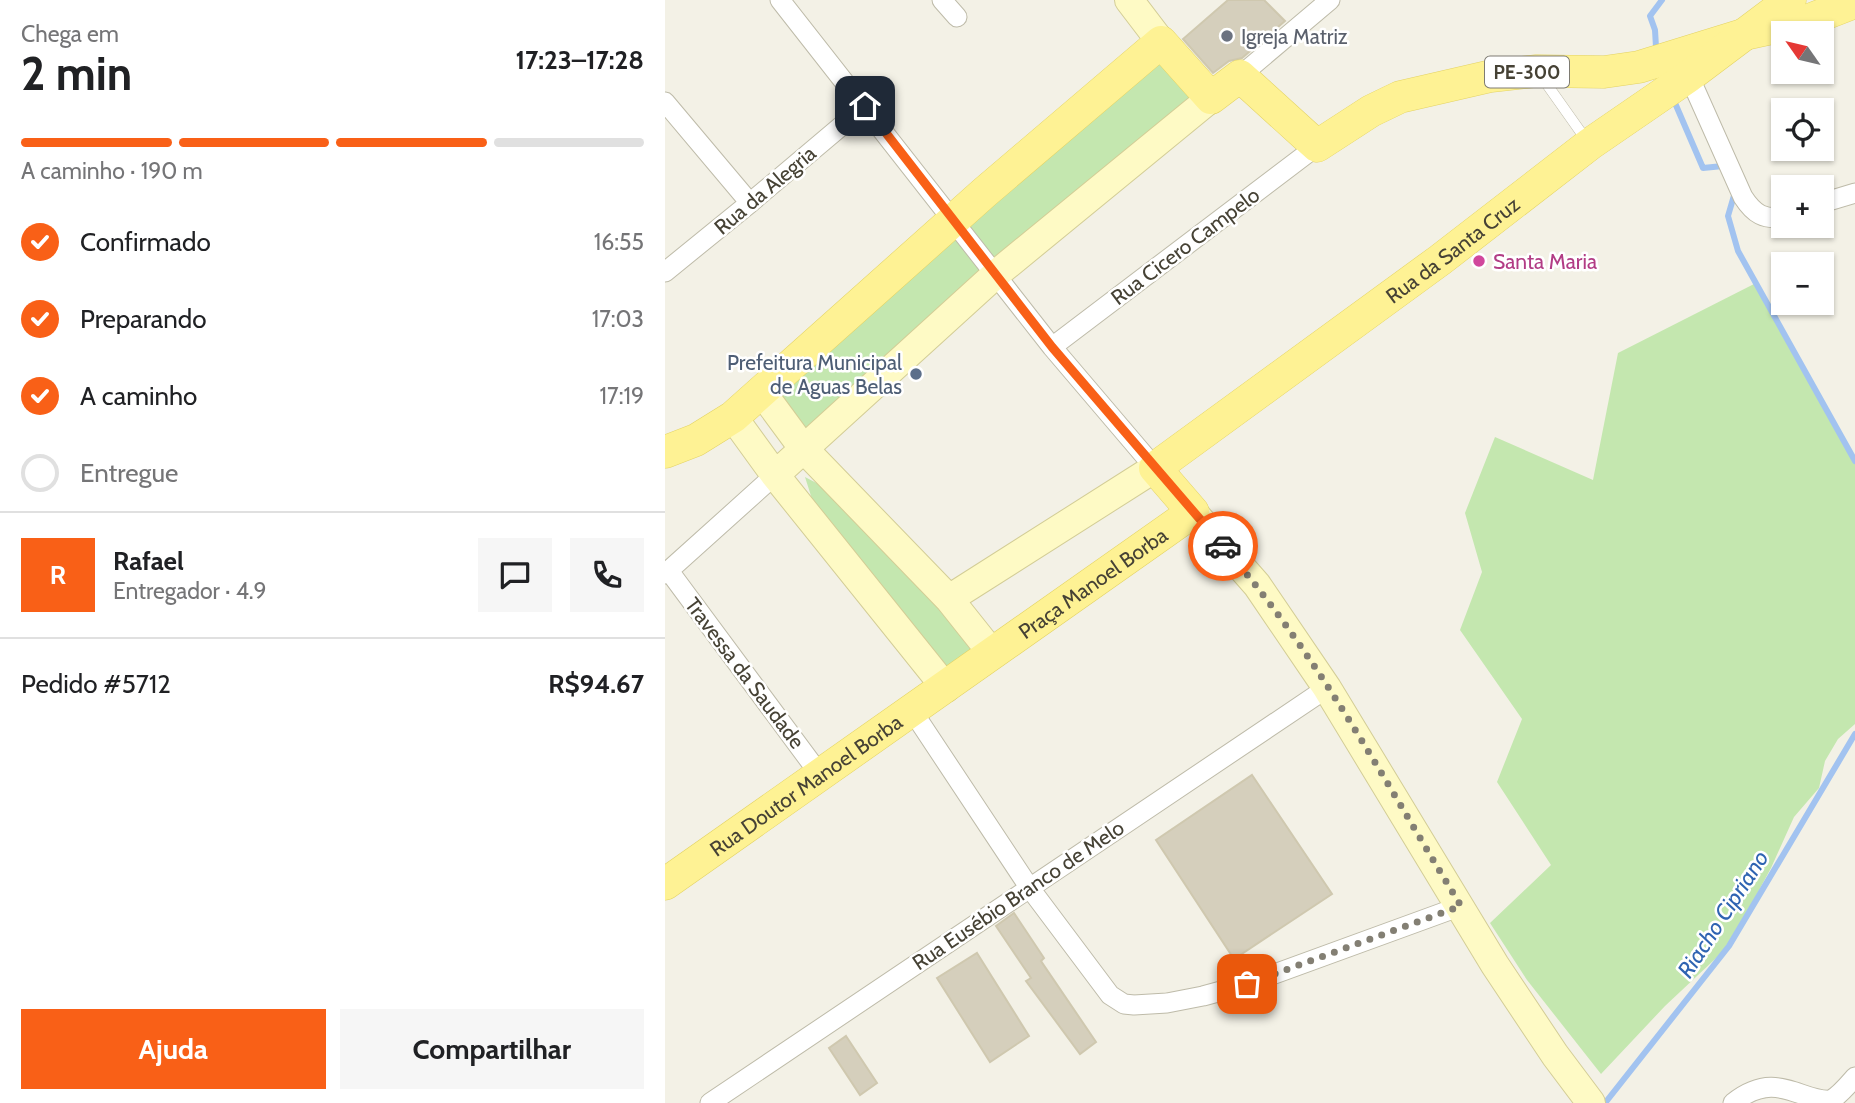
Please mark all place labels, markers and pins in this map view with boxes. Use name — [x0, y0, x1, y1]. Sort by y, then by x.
place label: Igreja Matriz — [1241, 24, 1348, 50]
marker: Igreja Matriz — [1219, 28, 1235, 44]
pin — [835, 76, 895, 136]
place label: Santa Maria — [1493, 249, 1597, 274]
marker: Santa Maria — [1471, 253, 1487, 269]
place label: Prefeitura Municipal de Aguas Belas — [727, 350, 902, 399]
marker: Prefeitura Municipal de Aguas Belas — [908, 366, 924, 382]
pin — [1217, 954, 1277, 1014]

